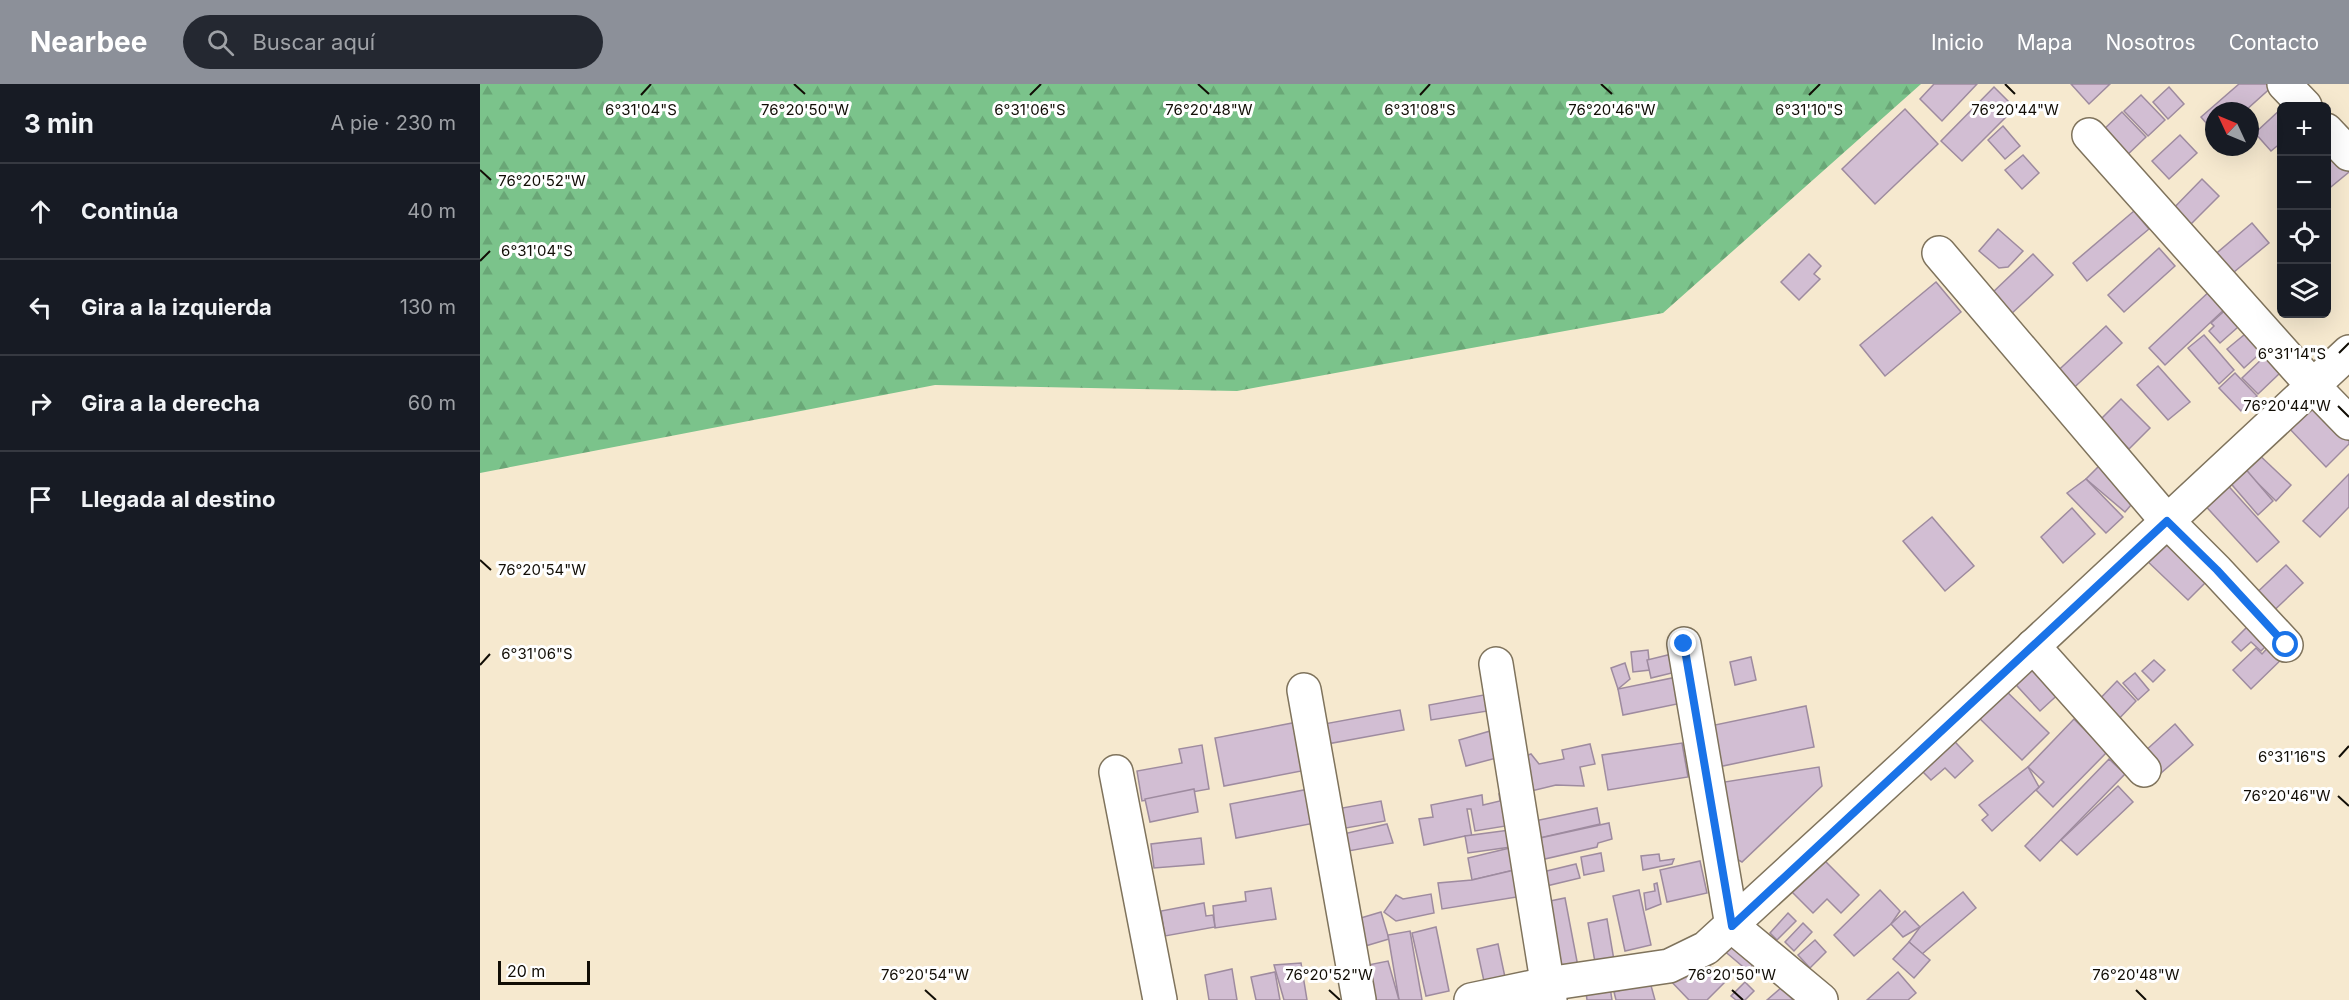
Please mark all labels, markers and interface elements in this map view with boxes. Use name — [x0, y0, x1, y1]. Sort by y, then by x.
search box — [183, 15, 603, 69]
text: Nearbee — [30, 25, 147, 59]
icon: search — [204, 26, 237, 59]
text: Buscar aquí — [252, 29, 375, 55]
text: Inicio — [1931, 30, 1984, 55]
text: Mapa — [2017, 30, 2072, 55]
text: Nosotros — [2105, 30, 2196, 55]
text: Contacto — [2229, 30, 2319, 55]
text: 6°31'04"S — [605, 100, 677, 119]
text: 76°20'50"W — [761, 100, 849, 119]
text: 6°31'06"S — [994, 100, 1066, 119]
text: 76°20'48"W — [1165, 100, 1253, 119]
text: 6°31'08"S — [1384, 100, 1456, 119]
text: 76°20'46"W — [1568, 100, 1656, 119]
text: 6°31'10"S — [1775, 100, 1843, 119]
text: 76°20'44"W — [1971, 100, 2059, 119]
north arrow — [2205, 102, 2259, 156]
map controls — [2277, 102, 2331, 318]
button: + — [2277, 102, 2331, 156]
text: 3 min — [24, 108, 94, 139]
text: A pie · 230 m — [331, 111, 456, 135]
button: − — [2277, 156, 2331, 210]
text: 76°20'52"W — [498, 171, 586, 190]
icon: ahead — [24, 195, 57, 228]
text: Continúa — [81, 198, 179, 224]
text: 40 m — [407, 199, 456, 223]
button: locate — [2277, 210, 2331, 264]
text: 6°31'04"S — [501, 241, 573, 260]
button: layers — [2277, 264, 2331, 318]
icon: left — [24, 291, 57, 324]
text: Gira a la izquierda — [81, 294, 272, 320]
text: 130 m — [400, 295, 456, 319]
text: 6°31'14"S — [2258, 344, 2326, 363]
icon: right — [24, 387, 57, 420]
text: Gira a la derecha — [81, 390, 260, 416]
text: 60 m — [408, 391, 456, 415]
text: 76°20'44"W — [2243, 396, 2331, 415]
icon: arrive — [24, 483, 57, 516]
text: Llegada al destino — [81, 486, 275, 512]
text: 76°20'54"W — [498, 560, 586, 579]
route end — [1670, 630, 1696, 656]
route start — [2272, 631, 2298, 657]
text: 6°31'06"S — [501, 644, 573, 663]
text: 6°31'16"S — [2258, 747, 2326, 766]
text: 76°20'46"W — [2243, 786, 2331, 805]
scale bar — [498, 958, 590, 986]
text: 20 m — [507, 961, 545, 981]
text: 76°20'54"W — [881, 965, 969, 984]
text: 76°20'52"W — [1285, 965, 1373, 984]
text: 76°20'50"W — [1688, 965, 1776, 984]
text: 76°20'48"W — [2092, 965, 2180, 984]

